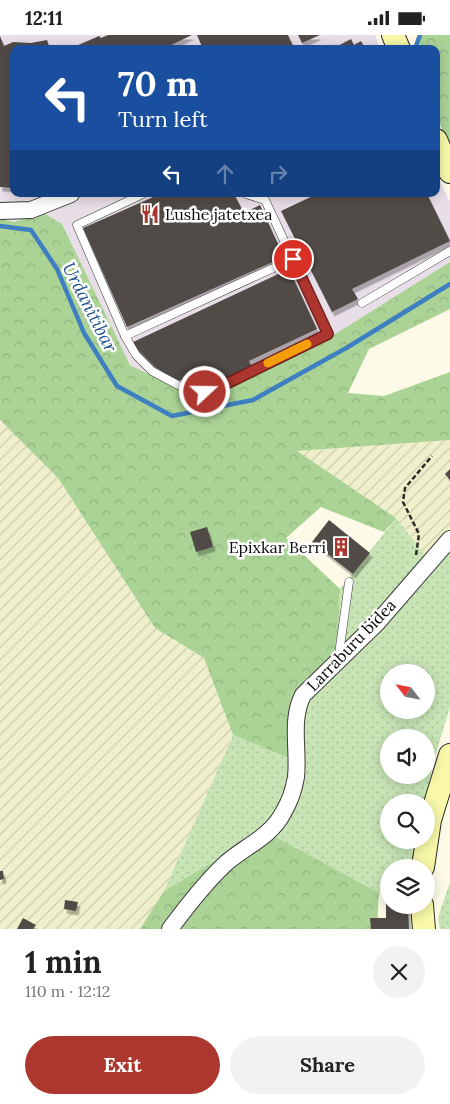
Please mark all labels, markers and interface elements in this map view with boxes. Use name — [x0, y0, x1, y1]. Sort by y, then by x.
text: 12:11 — [25, 6, 63, 30]
text: 70 m — [118, 61, 198, 106]
icon: left — [35, 65, 100, 130]
text: Turn left — [118, 105, 208, 133]
icon: left — [158, 160, 186, 188]
icon: ahead — [211, 160, 239, 188]
icon: right — [264, 160, 292, 188]
restaurant icon: Lushe jatetxea — [139, 203, 161, 225]
place label: Lushe jatetxea — [165, 204, 272, 224]
pin — [272, 238, 314, 280]
icon: arrive — [279, 245, 307, 273]
water label: Urdanitibar — [58, 258, 123, 356]
position arrow — [178, 365, 230, 417]
building icon: Epixkar Berri — [330, 536, 352, 558]
place label: Epixkar Berri — [229, 537, 326, 557]
street label: Larraburu bidea — [302, 595, 400, 695]
north arrow — [380, 664, 435, 719]
map controls — [380, 664, 435, 914]
button: sound — [380, 729, 435, 784]
button: search — [380, 794, 435, 849]
button: layers — [380, 859, 435, 914]
text: 1 min — [25, 943, 102, 981]
button: close — [373, 946, 425, 998]
text: 110 m · 12:12 — [25, 981, 110, 1001]
button: Exit — [25, 1036, 220, 1094]
button: Share — [230, 1036, 425, 1094]

